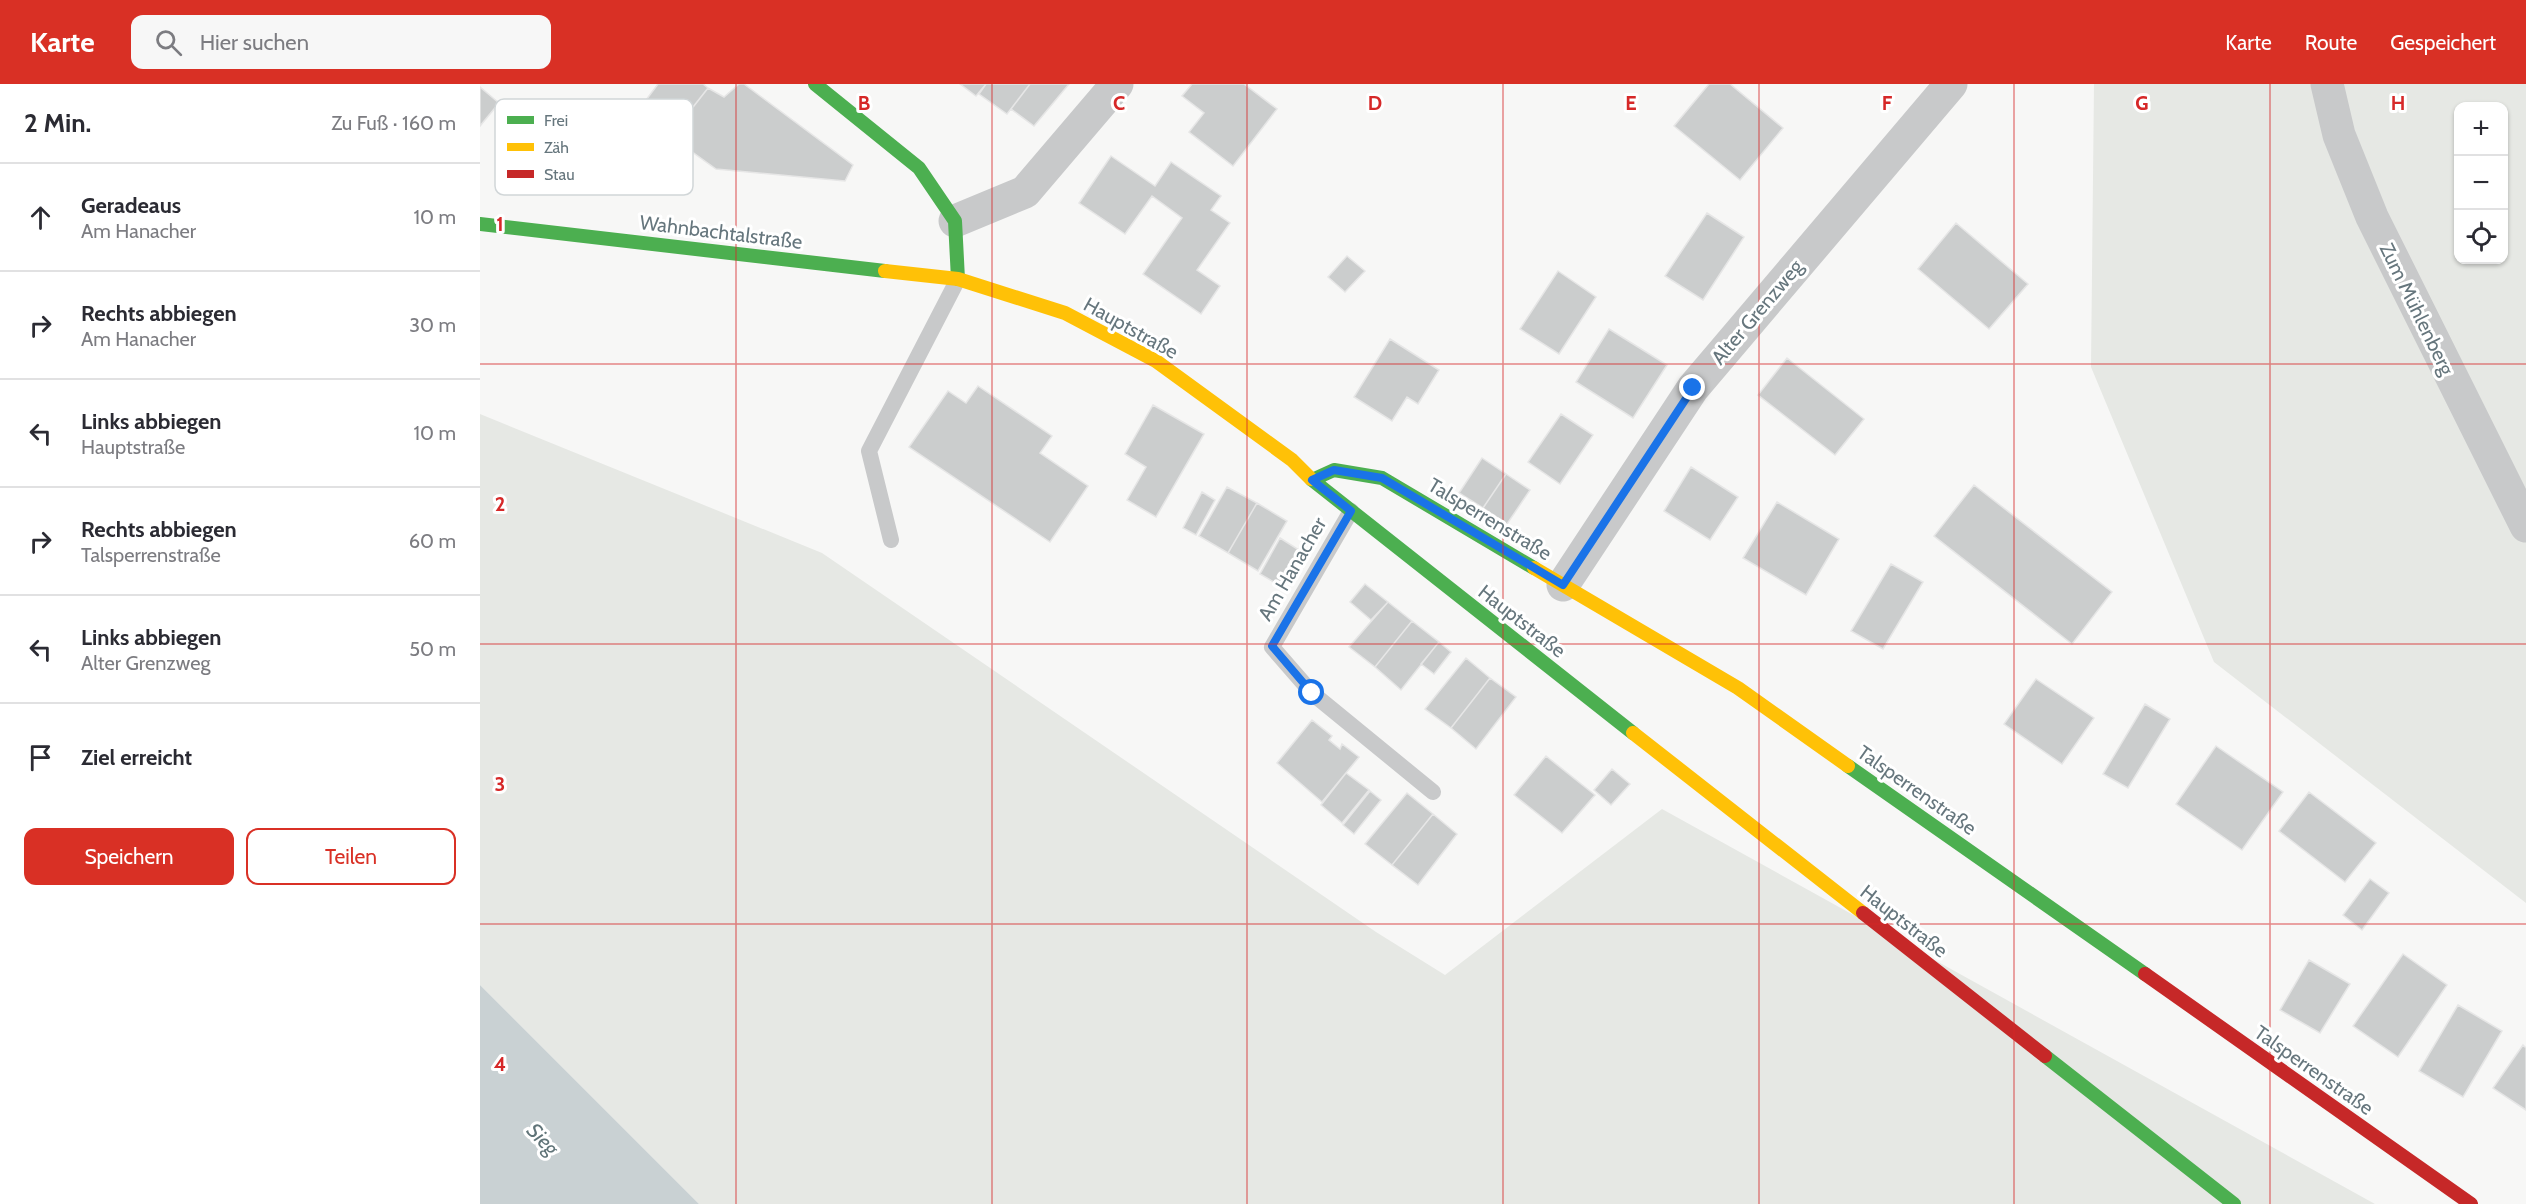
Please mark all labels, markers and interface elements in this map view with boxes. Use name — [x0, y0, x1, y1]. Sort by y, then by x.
search box — [131, 15, 551, 69]
text: Karte — [30, 25, 95, 59]
icon: search — [152, 26, 185, 59]
text: Hier suchen — [200, 29, 309, 56]
text: Karte — [2225, 30, 2272, 55]
text: Route — [2305, 30, 2357, 55]
text: Gespeichert — [2390, 30, 2496, 55]
text: B — [858, 91, 870, 115]
text: C — [1113, 91, 1125, 115]
text: D — [1368, 91, 1382, 115]
text: E — [1625, 91, 1637, 115]
text: F — [1882, 91, 1893, 115]
text: G — [2135, 91, 2149, 115]
text: H — [2391, 91, 2405, 115]
legend — [495, 99, 693, 195]
map controls — [2454, 102, 2508, 264]
button: + — [2454, 102, 2508, 156]
text: 2 Min. — [24, 107, 91, 139]
text: Zu Fuß · 160 m — [331, 111, 456, 135]
text: Frei — [544, 111, 568, 130]
text: Zäh — [544, 138, 569, 157]
button: − — [2454, 156, 2508, 210]
text: Stau — [544, 165, 575, 184]
text: Geradeaus — [81, 192, 181, 219]
icon: ahead — [24, 201, 57, 234]
text: 10 m — [413, 205, 456, 229]
street label: Wahnbachtalstraße — [638, 210, 804, 254]
button: locate — [2454, 210, 2508, 264]
text: 1 — [496, 212, 504, 236]
text: Am Hanacher — [81, 219, 196, 243]
street label: Zum Mühlenberg — [2375, 239, 2460, 380]
street label: Alter Grenzweg — [1706, 254, 1808, 369]
street label: Hauptstraße — [1080, 292, 1182, 364]
text: Rechts abbiegen — [81, 300, 237, 327]
icon: right — [24, 309, 57, 342]
text: 30 m — [409, 313, 456, 337]
text: Am Hanacher — [81, 327, 196, 351]
route end — [1679, 374, 1705, 400]
text: Links abbiegen — [81, 408, 221, 435]
icon: left — [24, 417, 57, 450]
text: 10 m — [413, 421, 456, 445]
text: Hauptstraße — [81, 435, 185, 459]
street label: Talsperrenstraße — [1424, 473, 1556, 565]
text: 2 — [495, 492, 505, 516]
street label: Am Hanacher — [1253, 513, 1332, 625]
text: Rechts abbiegen — [81, 516, 237, 543]
icon: right — [24, 525, 57, 558]
text: 60 m — [409, 529, 456, 553]
text: Talsperrenstraße — [81, 543, 221, 567]
street label: Hauptstraße — [1474, 579, 1570, 663]
text: Links abbiegen — [81, 624, 221, 651]
icon: left — [24, 633, 57, 666]
text: 50 m — [409, 637, 456, 661]
text: Alter Grenzweg — [81, 651, 210, 675]
route start — [1298, 679, 1324, 705]
street label: Talsperrenstraße — [1853, 740, 1981, 840]
icon: arrive — [24, 741, 57, 774]
text: Ziel erreicht — [81, 744, 192, 771]
text: 3 — [495, 772, 505, 796]
button: Speichern — [24, 828, 234, 885]
button: Teilen — [246, 828, 456, 885]
street label: Hauptstraße — [1856, 879, 1952, 963]
street label: Talsperrenstraße — [2250, 1020, 2378, 1120]
text: 4 — [494, 1052, 506, 1076]
water label: Sieg — [522, 1118, 565, 1161]

